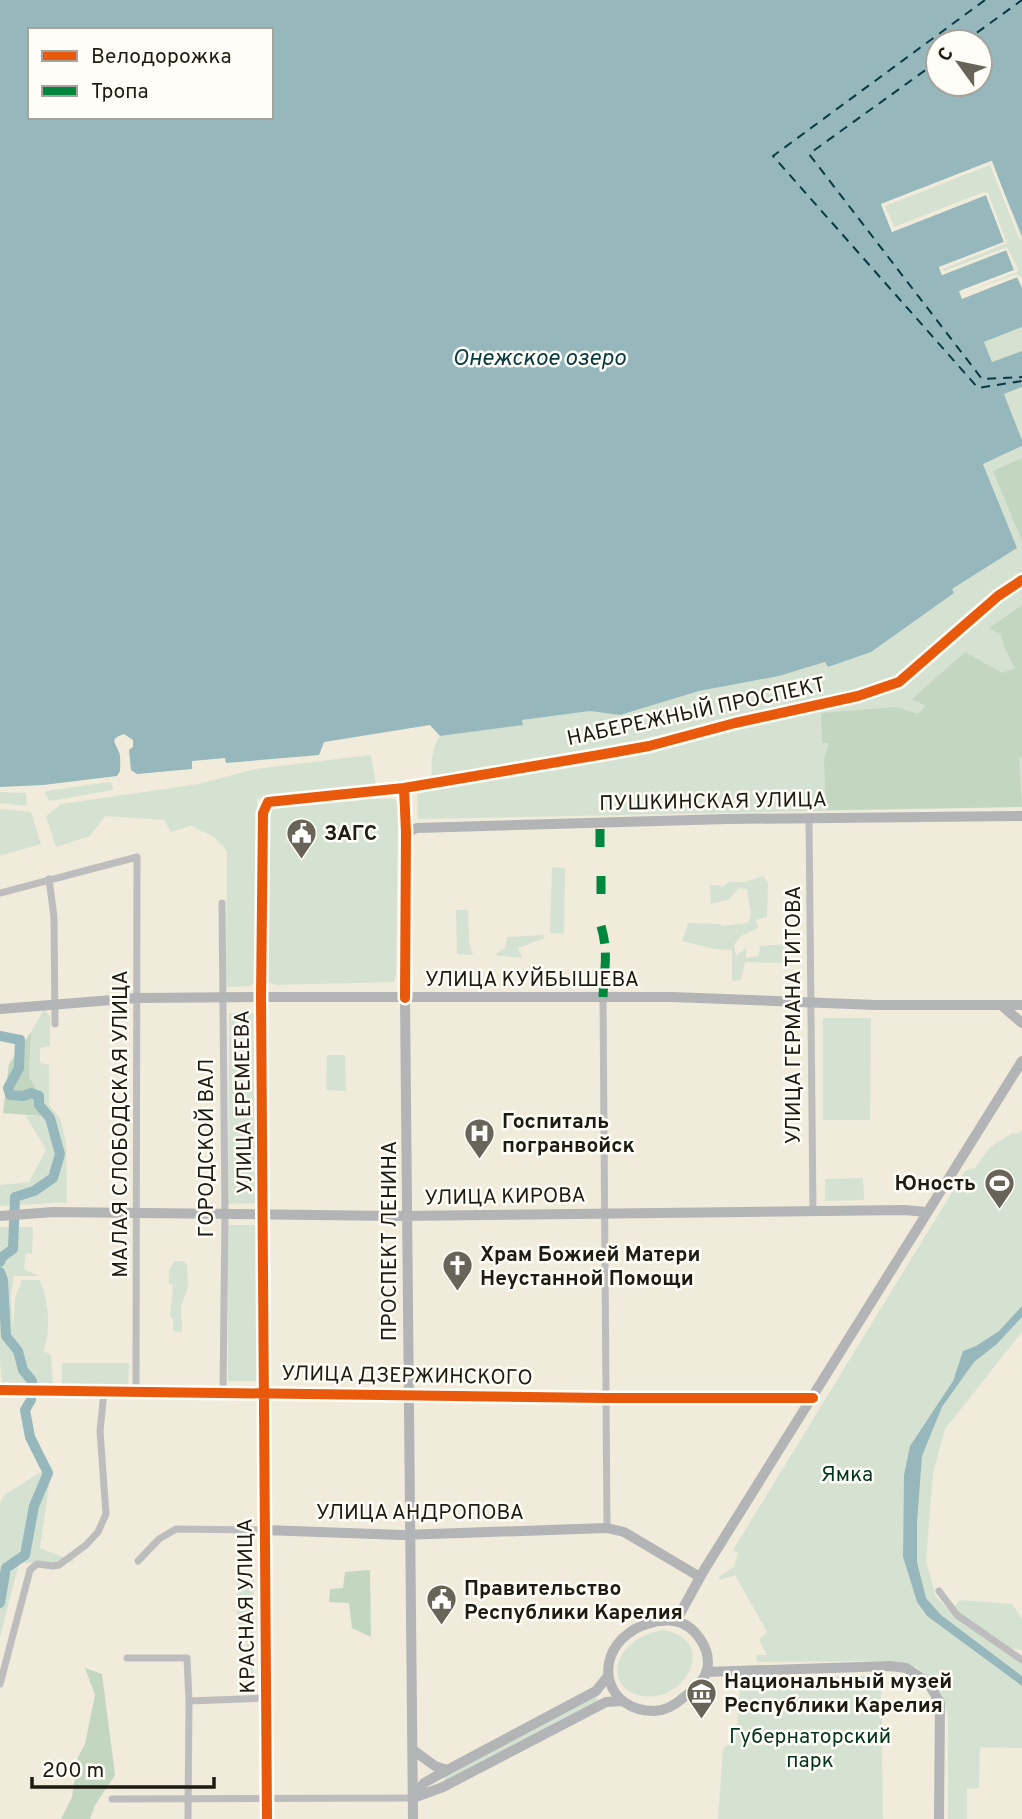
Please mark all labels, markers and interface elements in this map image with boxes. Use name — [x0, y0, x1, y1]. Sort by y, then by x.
legend — [28, 28, 273, 119]
north arrow — [924, 28, 994, 98]
text: С — [933, 43, 960, 66]
text: Велодорожка — [91, 44, 231, 71]
text: Тропа — [91, 79, 149, 106]
water label: Онежское озеро — [452, 345, 627, 374]
street label: НАБЕРЕЖНЫЙ ПРОСПЕКТ — [564, 671, 828, 753]
street label: ПУШКИНСКАЯ УЛИЦА — [599, 787, 827, 818]
public building icon: ЗАГС — [284, 816, 318, 860]
place label: ЗАГС — [324, 821, 377, 848]
street label: УЛИЦА ГЕРМАНА ТИТОВА — [781, 886, 808, 1144]
street label: УЛИЦА КУЙБЫШЕВА — [425, 966, 639, 994]
street label: МАЛАЯ СЛОБОДСКАЯ УЛИЦА — [108, 970, 135, 1278]
street label: УЛИЦА ЕРЕМЕЕВА — [229, 1010, 260, 1194]
street label: ГОРОДСКОЙ ВАЛ — [193, 1059, 221, 1237]
place label: Госпиталь погранвойск — [502, 1109, 635, 1160]
hospital icon: Госпиталь погранвойск — [462, 1116, 496, 1160]
street label: ПРОСПЕКТ ЛЕНИНА — [377, 1141, 404, 1341]
sports icon: Юность — [982, 1166, 1016, 1210]
place label: Юность — [895, 1171, 976, 1198]
street label: УЛИЦА КИРОВА — [424, 1183, 586, 1212]
place label: Храм Божией Матери Неустанной Помощи — [480, 1242, 700, 1293]
church icon: Храм Божией Матери Неустанной Помощи — [440, 1249, 474, 1293]
street label: УЛИЦА ДЗЕРЖИНСКОГО — [281, 1361, 533, 1392]
park label: Ямка — [821, 1462, 873, 1489]
street label: УЛИЦА АНДРОПОВА — [316, 1500, 524, 1527]
street label: КРАСНАЯ УЛИЦА — [232, 1518, 263, 1694]
place label: Правительство Республики Карелия — [464, 1576, 683, 1627]
public building icon: Правительство Республики Карелия — [424, 1583, 458, 1627]
place label: Национальный музей Республики Карелия — [724, 1669, 952, 1720]
museum icon: Национальный музей Республики Карелия — [684, 1676, 718, 1720]
park label: Губернаторский парк — [729, 1724, 891, 1775]
scale bar — [32, 1745, 214, 1789]
text: 200 m — [42, 1758, 104, 1785]

